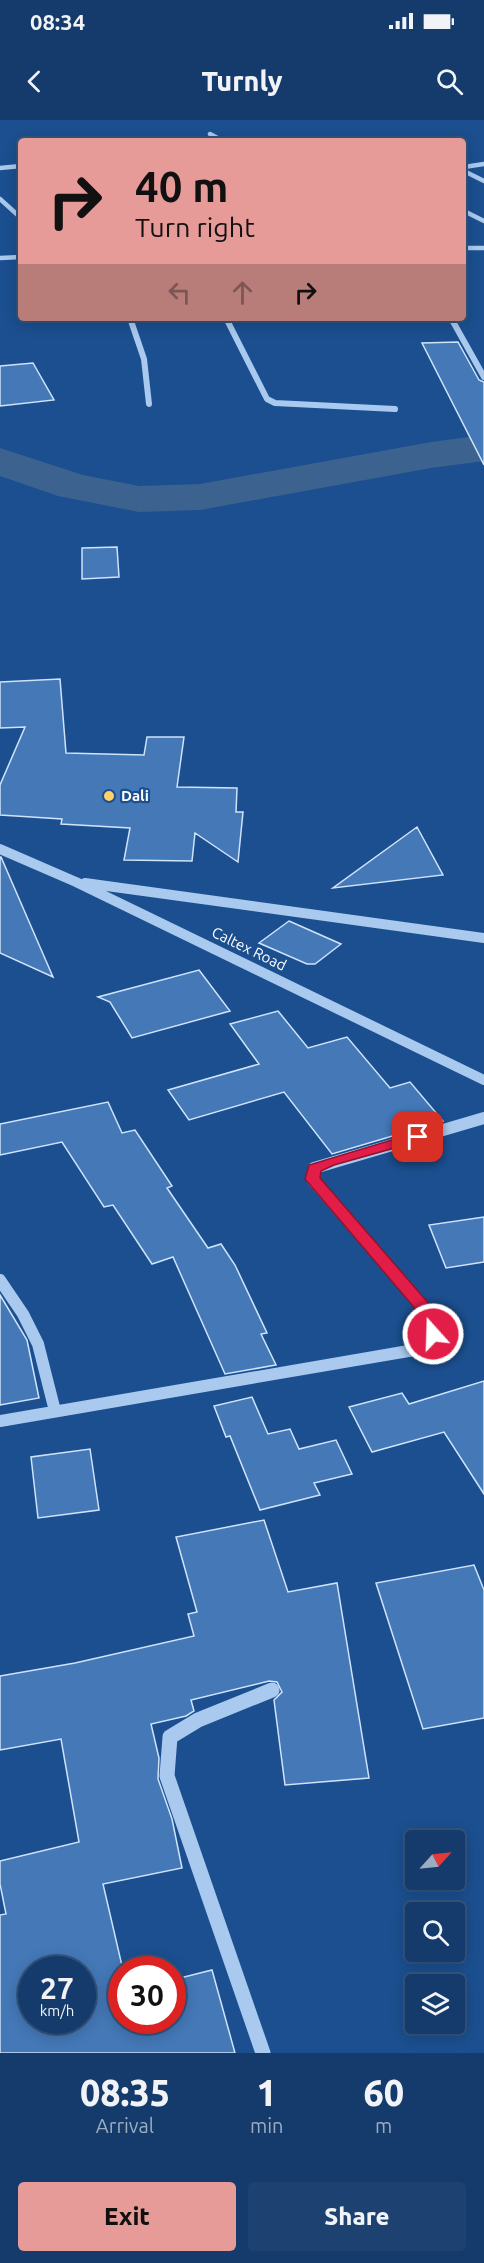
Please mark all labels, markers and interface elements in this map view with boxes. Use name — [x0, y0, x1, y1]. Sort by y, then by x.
text: 08:34 — [30, 9, 85, 34]
icon: back — [18, 65, 51, 98]
icon: search — [433, 65, 466, 98]
text: Turnly — [202, 66, 282, 96]
icon: right — [36, 162, 114, 240]
text: 40 m — [135, 163, 229, 210]
text: Turn right — [135, 212, 255, 242]
icon: left — [163, 276, 196, 309]
icon: ahead — [226, 276, 259, 309]
icon: right — [289, 276, 322, 309]
place label: Dali — [121, 787, 149, 804]
marker: Dali — [102, 789, 116, 803]
street label: Caltex Road — [209, 923, 289, 974]
pin — [392, 1111, 443, 1162]
icon: arrive — [401, 1120, 434, 1153]
position arrow — [401, 1302, 465, 1366]
north arrow — [405, 1830, 465, 1890]
map controls — [405, 1830, 465, 2034]
button: search — [405, 1902, 465, 1962]
speed limit sign: 30 — [108, 1956, 186, 2034]
text: 27 — [40, 1971, 74, 2005]
button: layers — [405, 1974, 465, 2034]
text: km/h — [40, 2002, 74, 2019]
text: 08:35 — [80, 2072, 170, 2113]
text: 1 — [257, 2072, 277, 2113]
text: 60 — [363, 2072, 404, 2113]
text: Arrival — [96, 2114, 154, 2137]
text: min — [250, 2114, 284, 2137]
text: m — [375, 2114, 392, 2137]
button: Exit — [18, 2182, 236, 2251]
button: Share — [248, 2182, 466, 2251]

